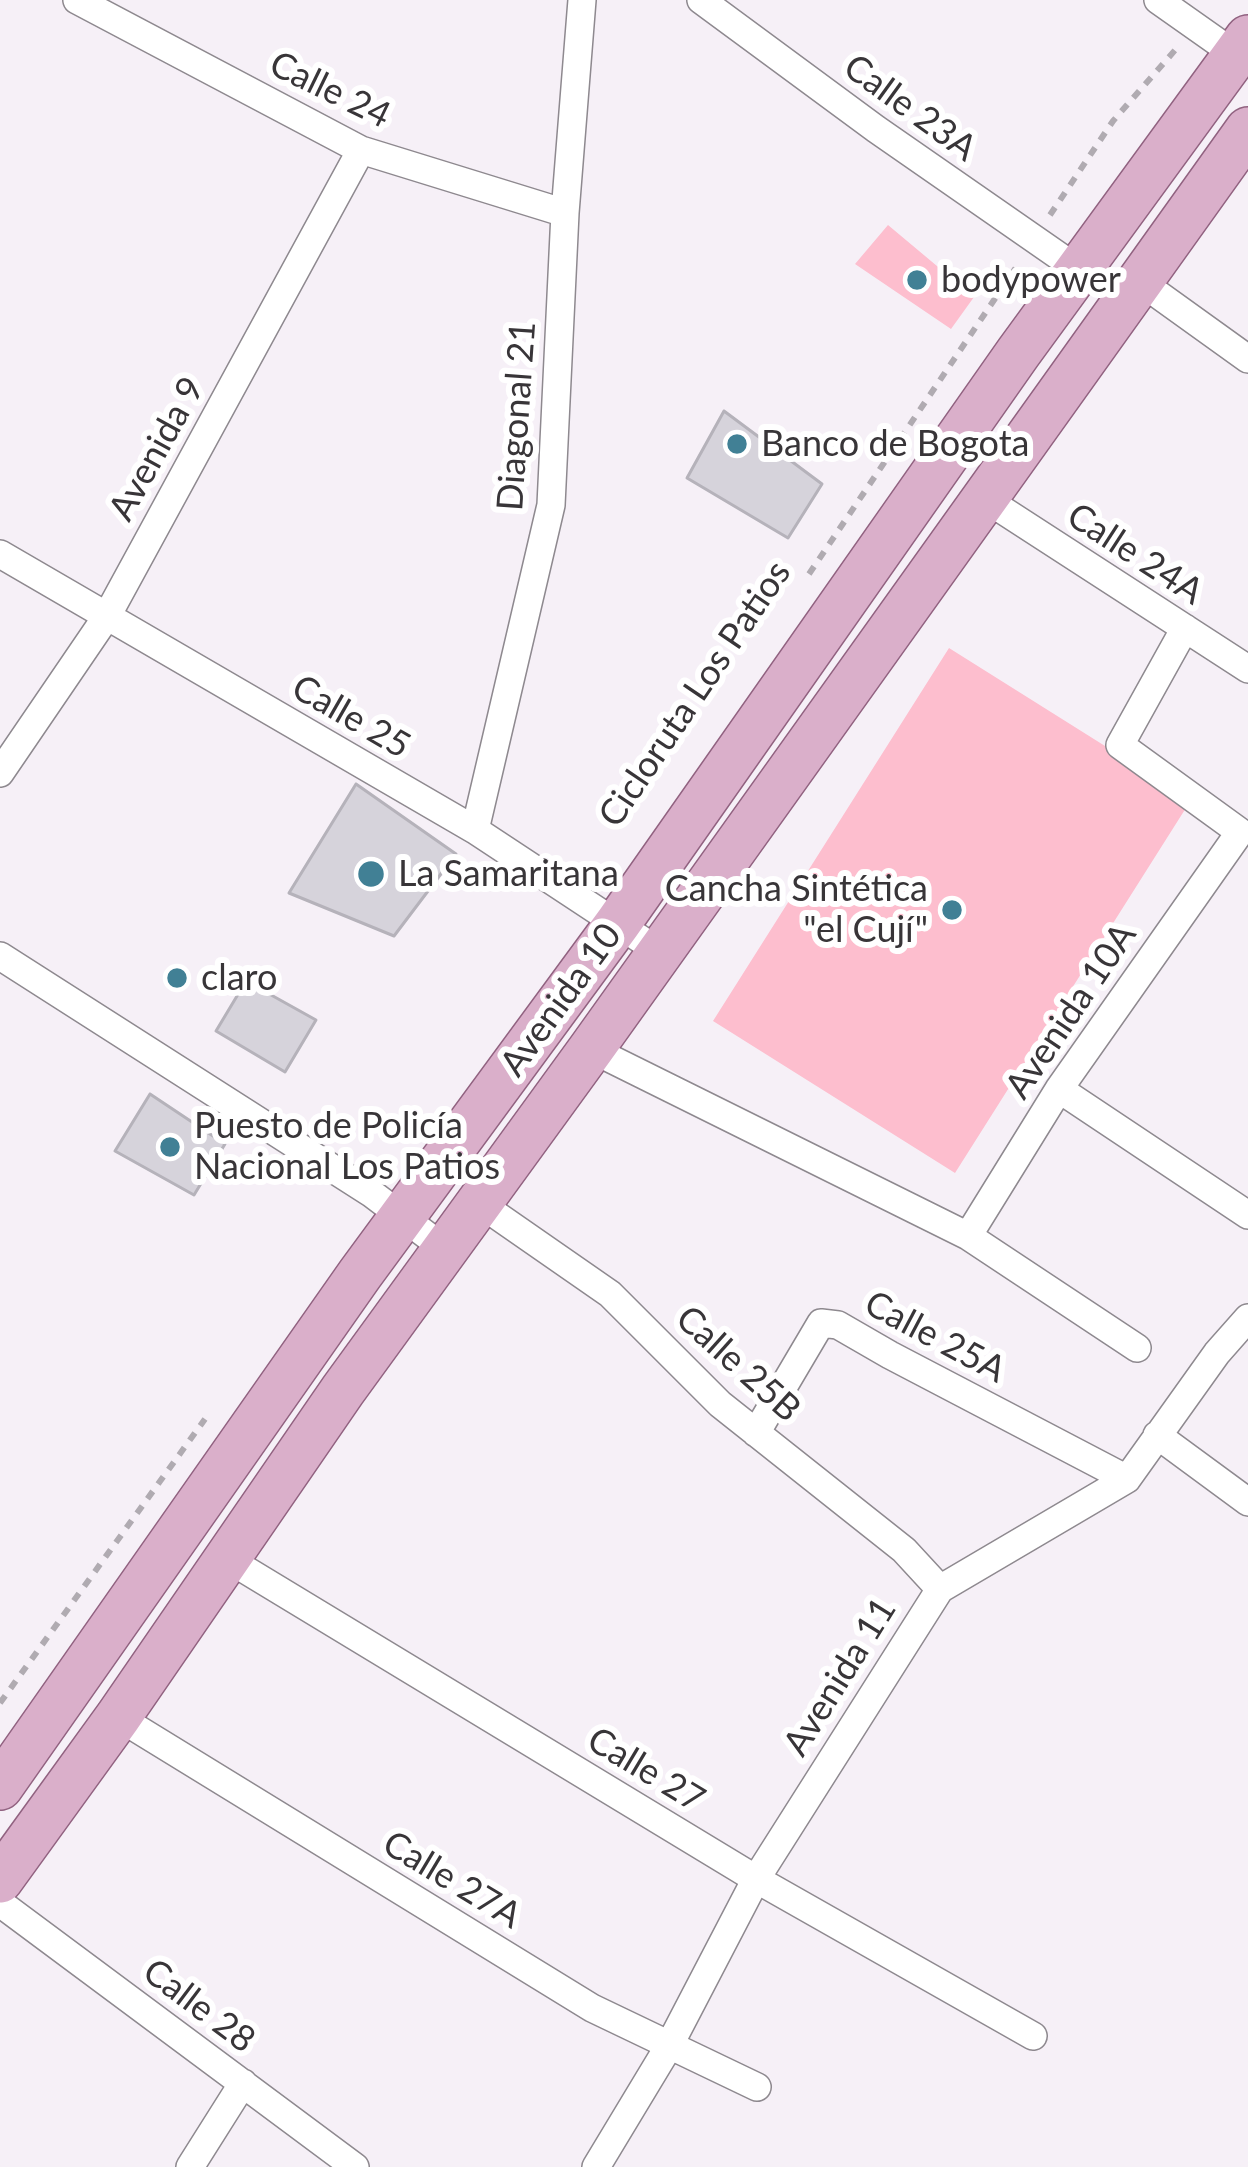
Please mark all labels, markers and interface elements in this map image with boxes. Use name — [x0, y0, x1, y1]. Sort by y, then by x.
street label: Calle 24 — [263, 42, 397, 138]
street label: Calle 23A — [835, 45, 985, 171]
place label: bodypower — [941, 258, 1121, 302]
marker: bodypower — [904, 267, 930, 293]
street label: Diagonal 21 — [489, 320, 545, 512]
street label: Avenida 9 — [100, 370, 214, 528]
place label: Banco de Bogota — [761, 422, 1029, 466]
marker: Banco de Bogota — [724, 431, 750, 457]
street label: Calle 24A — [1059, 494, 1211, 614]
street label: Cicloruta Los Patios — [590, 553, 800, 835]
street label: Calle 25 — [284, 666, 418, 768]
place label: La Samaritana — [398, 852, 619, 896]
marker: La Samaritana — [355, 858, 387, 890]
place label: Cancha Sintética "el Cují" — [665, 867, 928, 952]
marker: Cancha Sintética "el Cují" — [939, 897, 965, 923]
street label: Avenida 10 — [491, 915, 631, 1085]
street label: Avenida 10A — [997, 915, 1145, 1107]
place label: claro — [201, 956, 277, 1000]
marker: claro — [164, 965, 190, 991]
place label: Puesto de Policía Nacional Los Patios — [194, 1104, 500, 1189]
marker: Puesto de Policía Nacional Los Patios — [157, 1134, 183, 1160]
street label: Calle 25A — [857, 1282, 1013, 1392]
street label: Calle 25B — [667, 1297, 809, 1431]
street label: Avenida 11 — [775, 1590, 905, 1764]
street label: Calle 27 — [580, 1718, 712, 1822]
street label: Calle 27A — [375, 1822, 529, 1938]
street label: Calle 28 — [135, 1950, 263, 2062]

